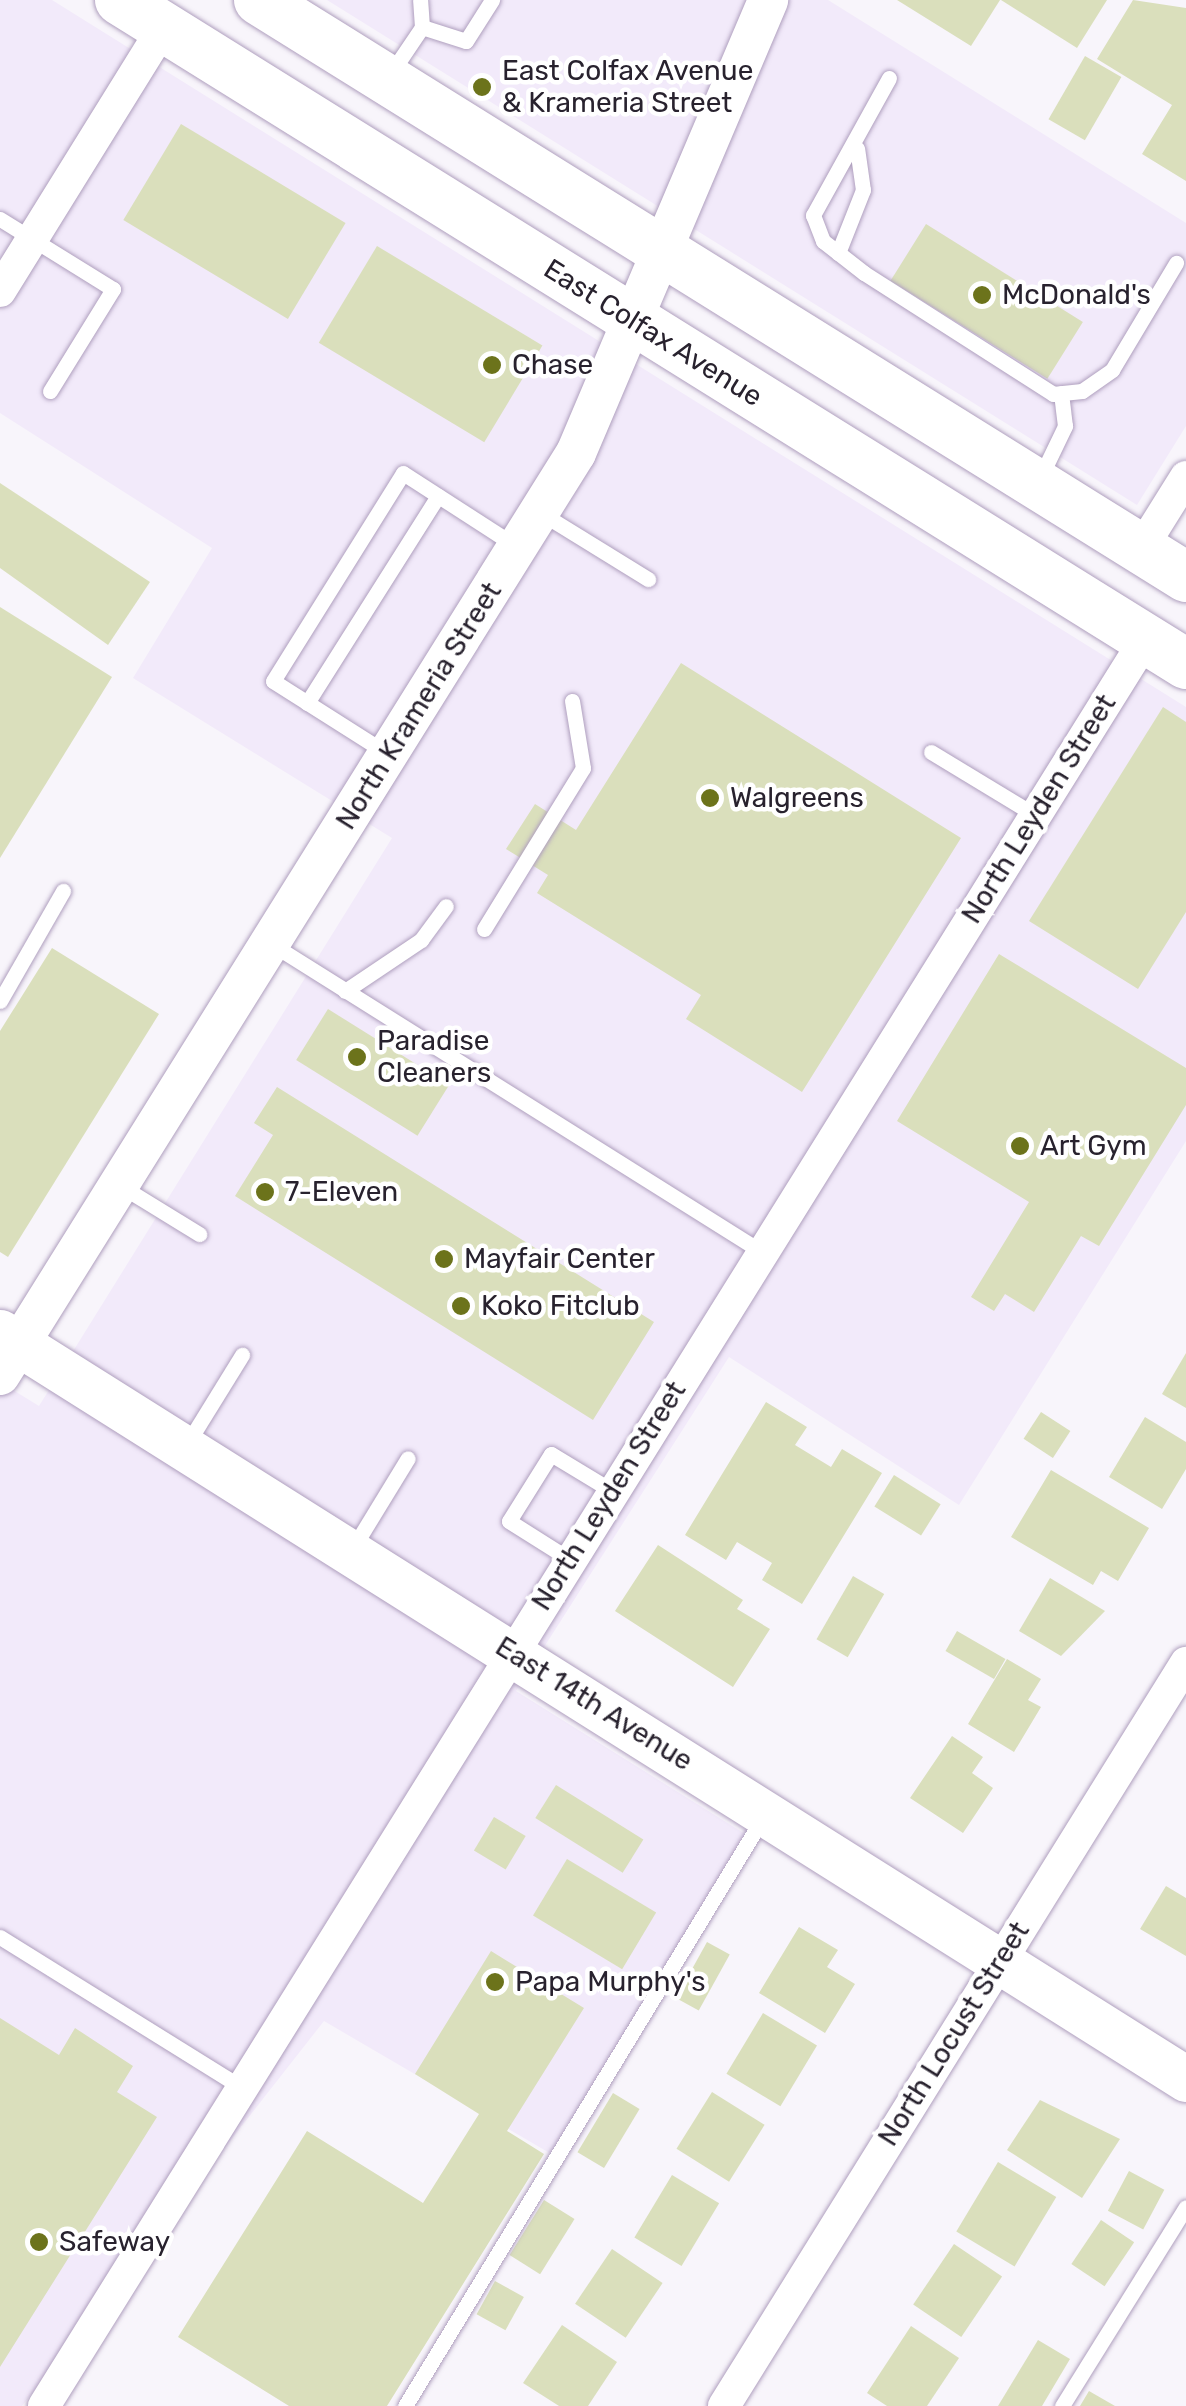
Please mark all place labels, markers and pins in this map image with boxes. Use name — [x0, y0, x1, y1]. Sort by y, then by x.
place label: East Colfax Avenue & Krameria Street — [502, 54, 754, 120]
marker: East Colfax Avenue & Krameria Street — [471, 76, 493, 98]
place label: McDonald's — [1002, 278, 1151, 312]
marker: McDonald's — [971, 284, 993, 306]
place label: Chase — [512, 348, 593, 382]
marker: Chase — [481, 354, 503, 376]
place label: Walgreens — [730, 781, 864, 815]
marker: Walgreens — [699, 787, 721, 809]
place label: Paradise Cleaners — [377, 1024, 491, 1090]
marker: Paradise Cleaners — [346, 1046, 368, 1068]
place label: Art Gym — [1040, 1129, 1147, 1163]
marker: Art Gym — [1009, 1135, 1031, 1157]
place label: 7-Eleven — [285, 1175, 398, 1209]
marker: 7-Eleven — [254, 1181, 276, 1203]
place label: Mayfair Center — [464, 1242, 655, 1276]
marker: Mayfair Center — [433, 1248, 455, 1270]
place label: Koko Fitclub — [481, 1289, 640, 1323]
marker: Koko Fitclub — [450, 1295, 472, 1317]
place label: Papa Murphy's — [515, 1965, 705, 1999]
marker: Papa Murphy's — [484, 1971, 506, 1993]
place label: Safeway — [59, 2225, 170, 2259]
marker: Safeway — [28, 2231, 50, 2253]

